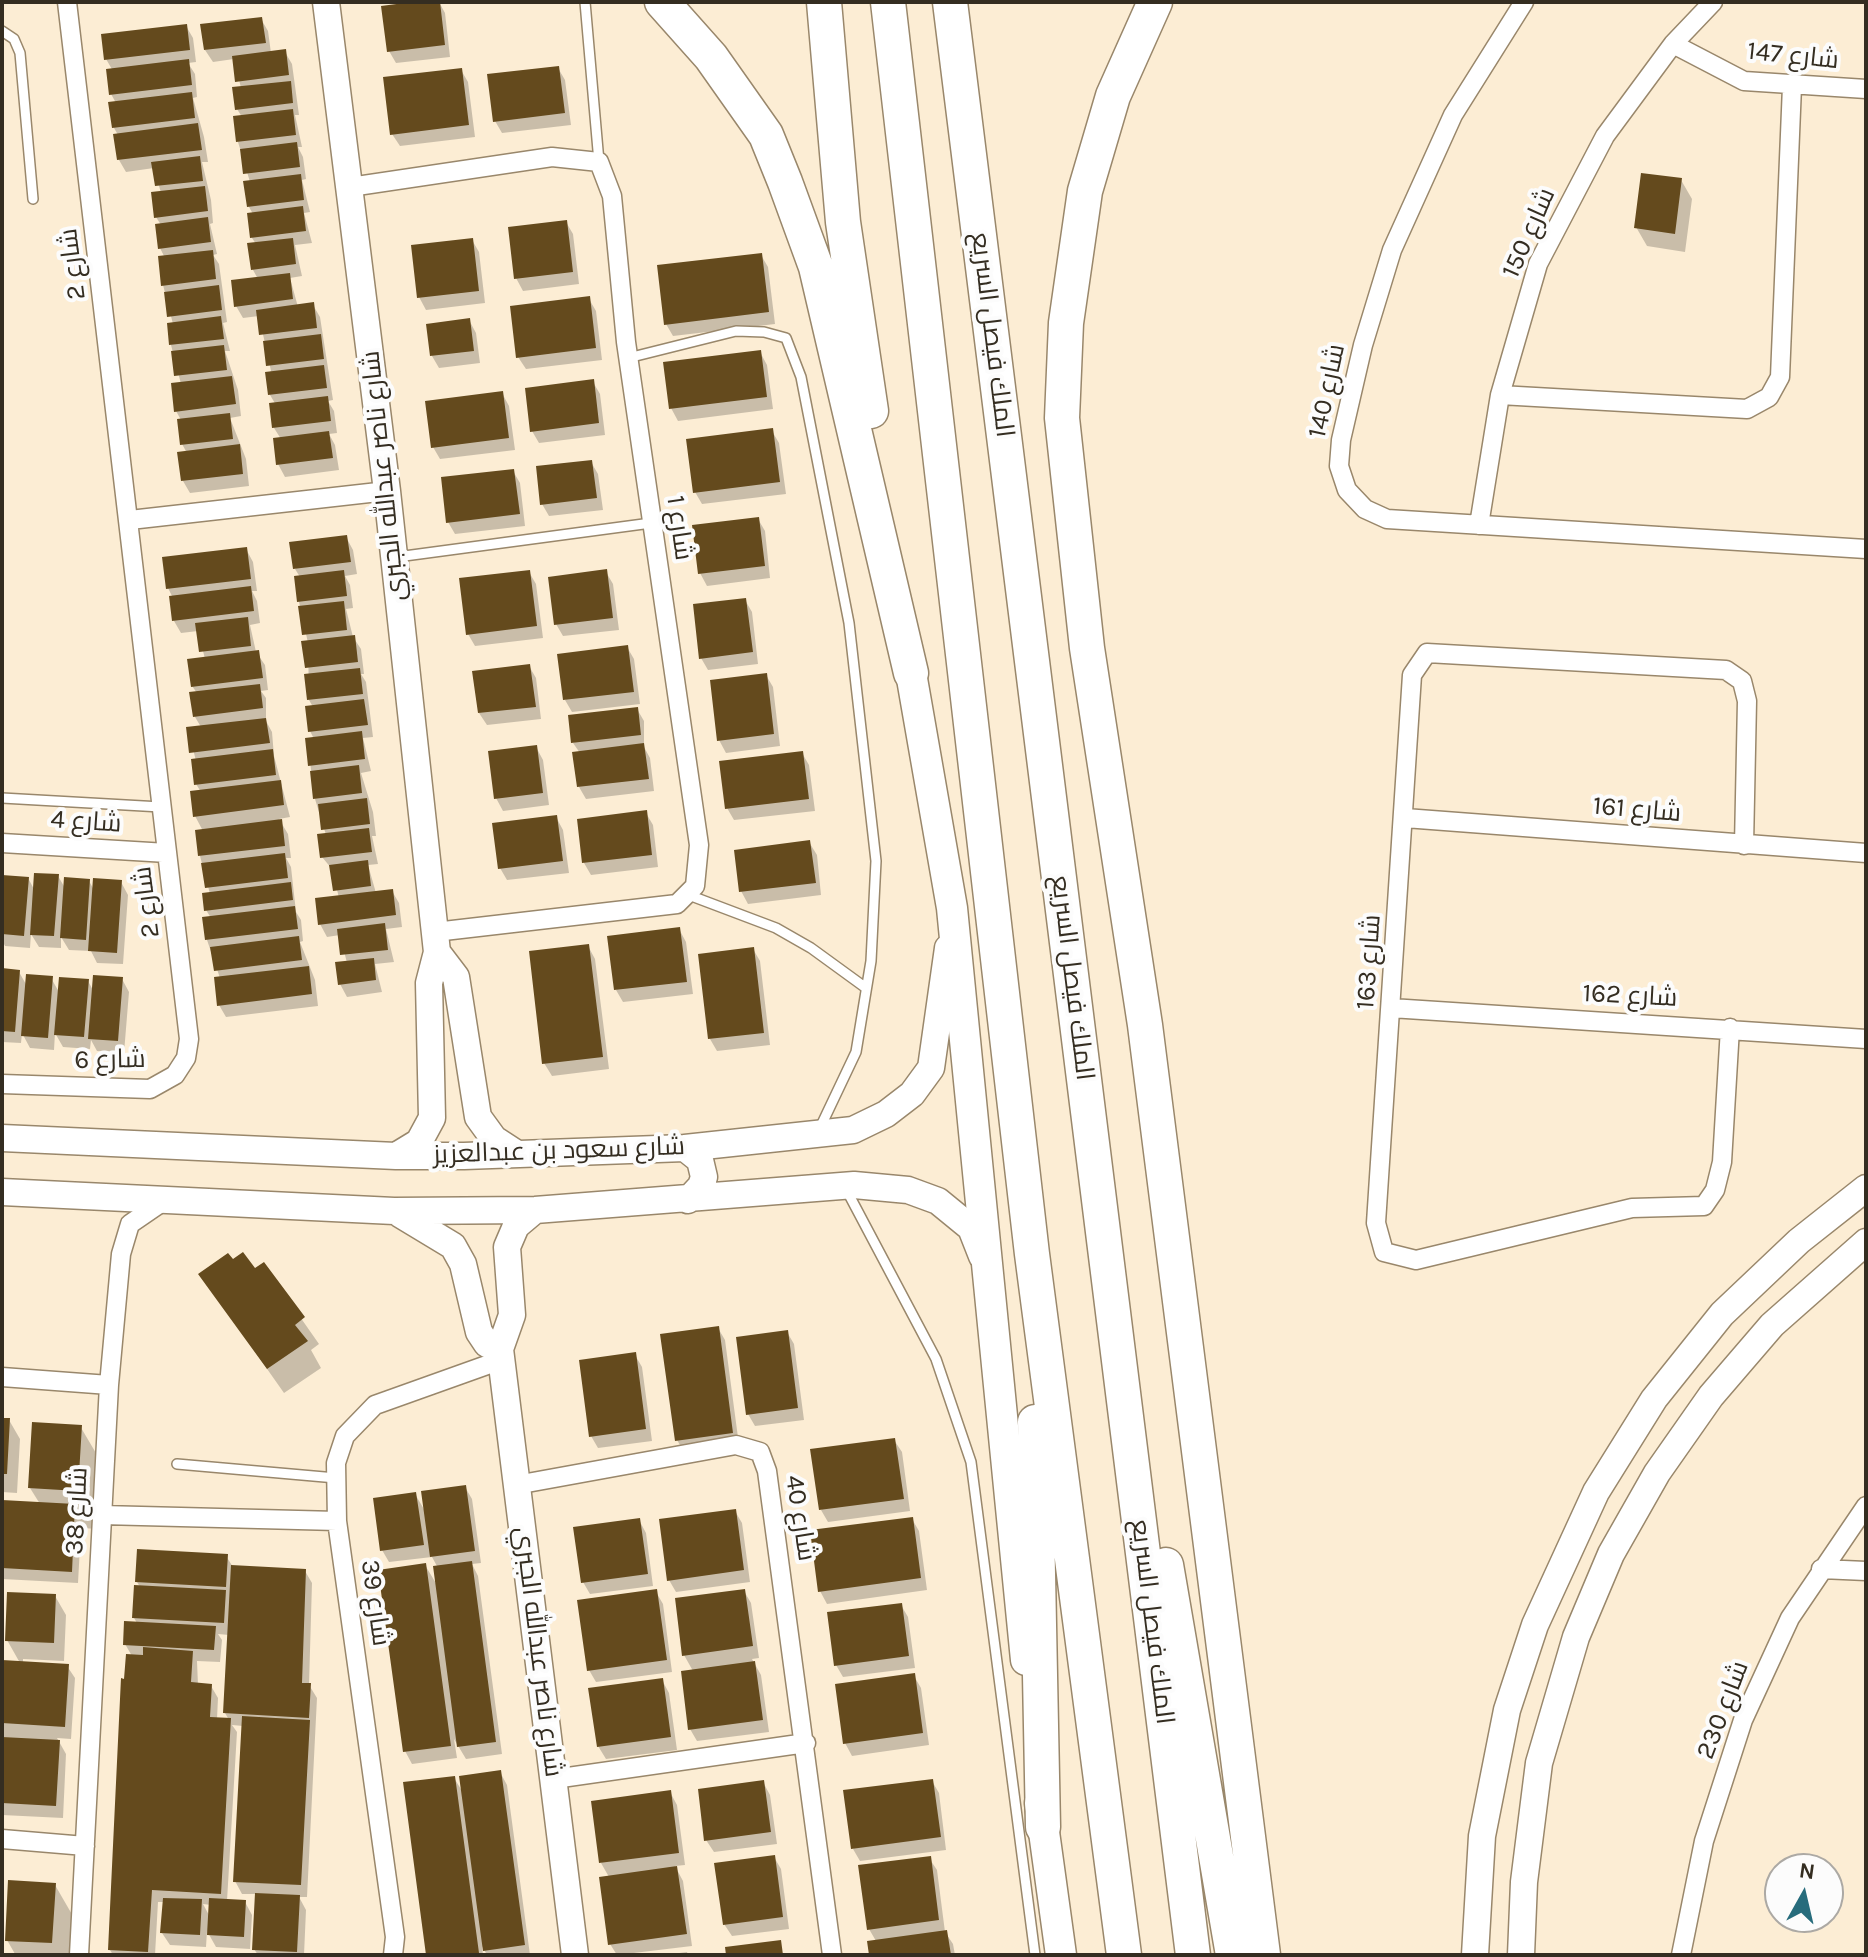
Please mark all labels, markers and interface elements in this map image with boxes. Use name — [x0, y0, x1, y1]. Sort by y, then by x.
street label: شارع 147 — [1746, 36, 1840, 76]
street label: شارع 150 — [1495, 183, 1563, 283]
street label: شارع 2 — [53, 227, 93, 301]
street label: الملك فيصل السريع — [964, 231, 1020, 439]
street label: شارع 140 — [1302, 341, 1352, 441]
street label: شارع ناصر عبدالله الجبري — [355, 349, 413, 603]
street label: شارع 1 — [659, 494, 699, 562]
street label: شارع 161 — [1592, 791, 1682, 829]
street label: شارع 4 — [49, 804, 123, 840]
street label: شارع 2 — [127, 865, 167, 939]
street label: الملك فيصل السريع — [1044, 874, 1100, 1082]
street label: شارع 163 — [1350, 913, 1388, 1011]
street label: شارع 162 — [1582, 978, 1678, 1014]
street label: شارع 6 — [74, 1044, 146, 1076]
street label: شارع سعود بن عبدالعزيز — [433, 1131, 685, 1171]
street label: شارع 38 — [59, 1466, 95, 1556]
street label: شارع 40 — [778, 1473, 822, 1563]
street label: الملك فيصل السريع — [1124, 1518, 1180, 1726]
street label: شارع ناصر عبدالله الجبري — [507, 1525, 569, 1779]
street label: شارع 39 — [353, 1558, 397, 1648]
street label: شارع 230 — [1690, 1657, 1756, 1763]
north arrow — [1764, 1853, 1844, 1933]
text: N — [1797, 1857, 1817, 1885]

